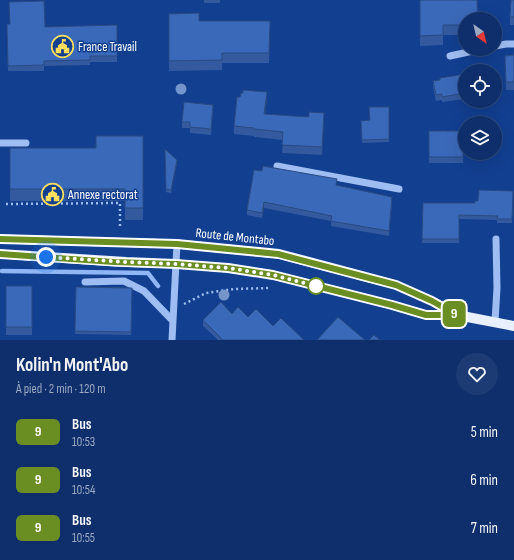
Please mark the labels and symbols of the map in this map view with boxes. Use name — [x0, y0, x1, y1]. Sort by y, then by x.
north arrow — [458, 12, 502, 56]
public building icon: France Travail — [49, 34, 75, 60]
place label: France Travail — [78, 39, 137, 55]
public building icon: Annexe rectorat — [40, 182, 66, 208]
place label: Annexe rectorat — [67, 187, 138, 203]
street label: Route de Montabo — [195, 225, 275, 249]
your location — [36, 247, 56, 267]
unlabelled marker — [307, 277, 325, 295]
line badge: 9 — [441, 301, 467, 327]

